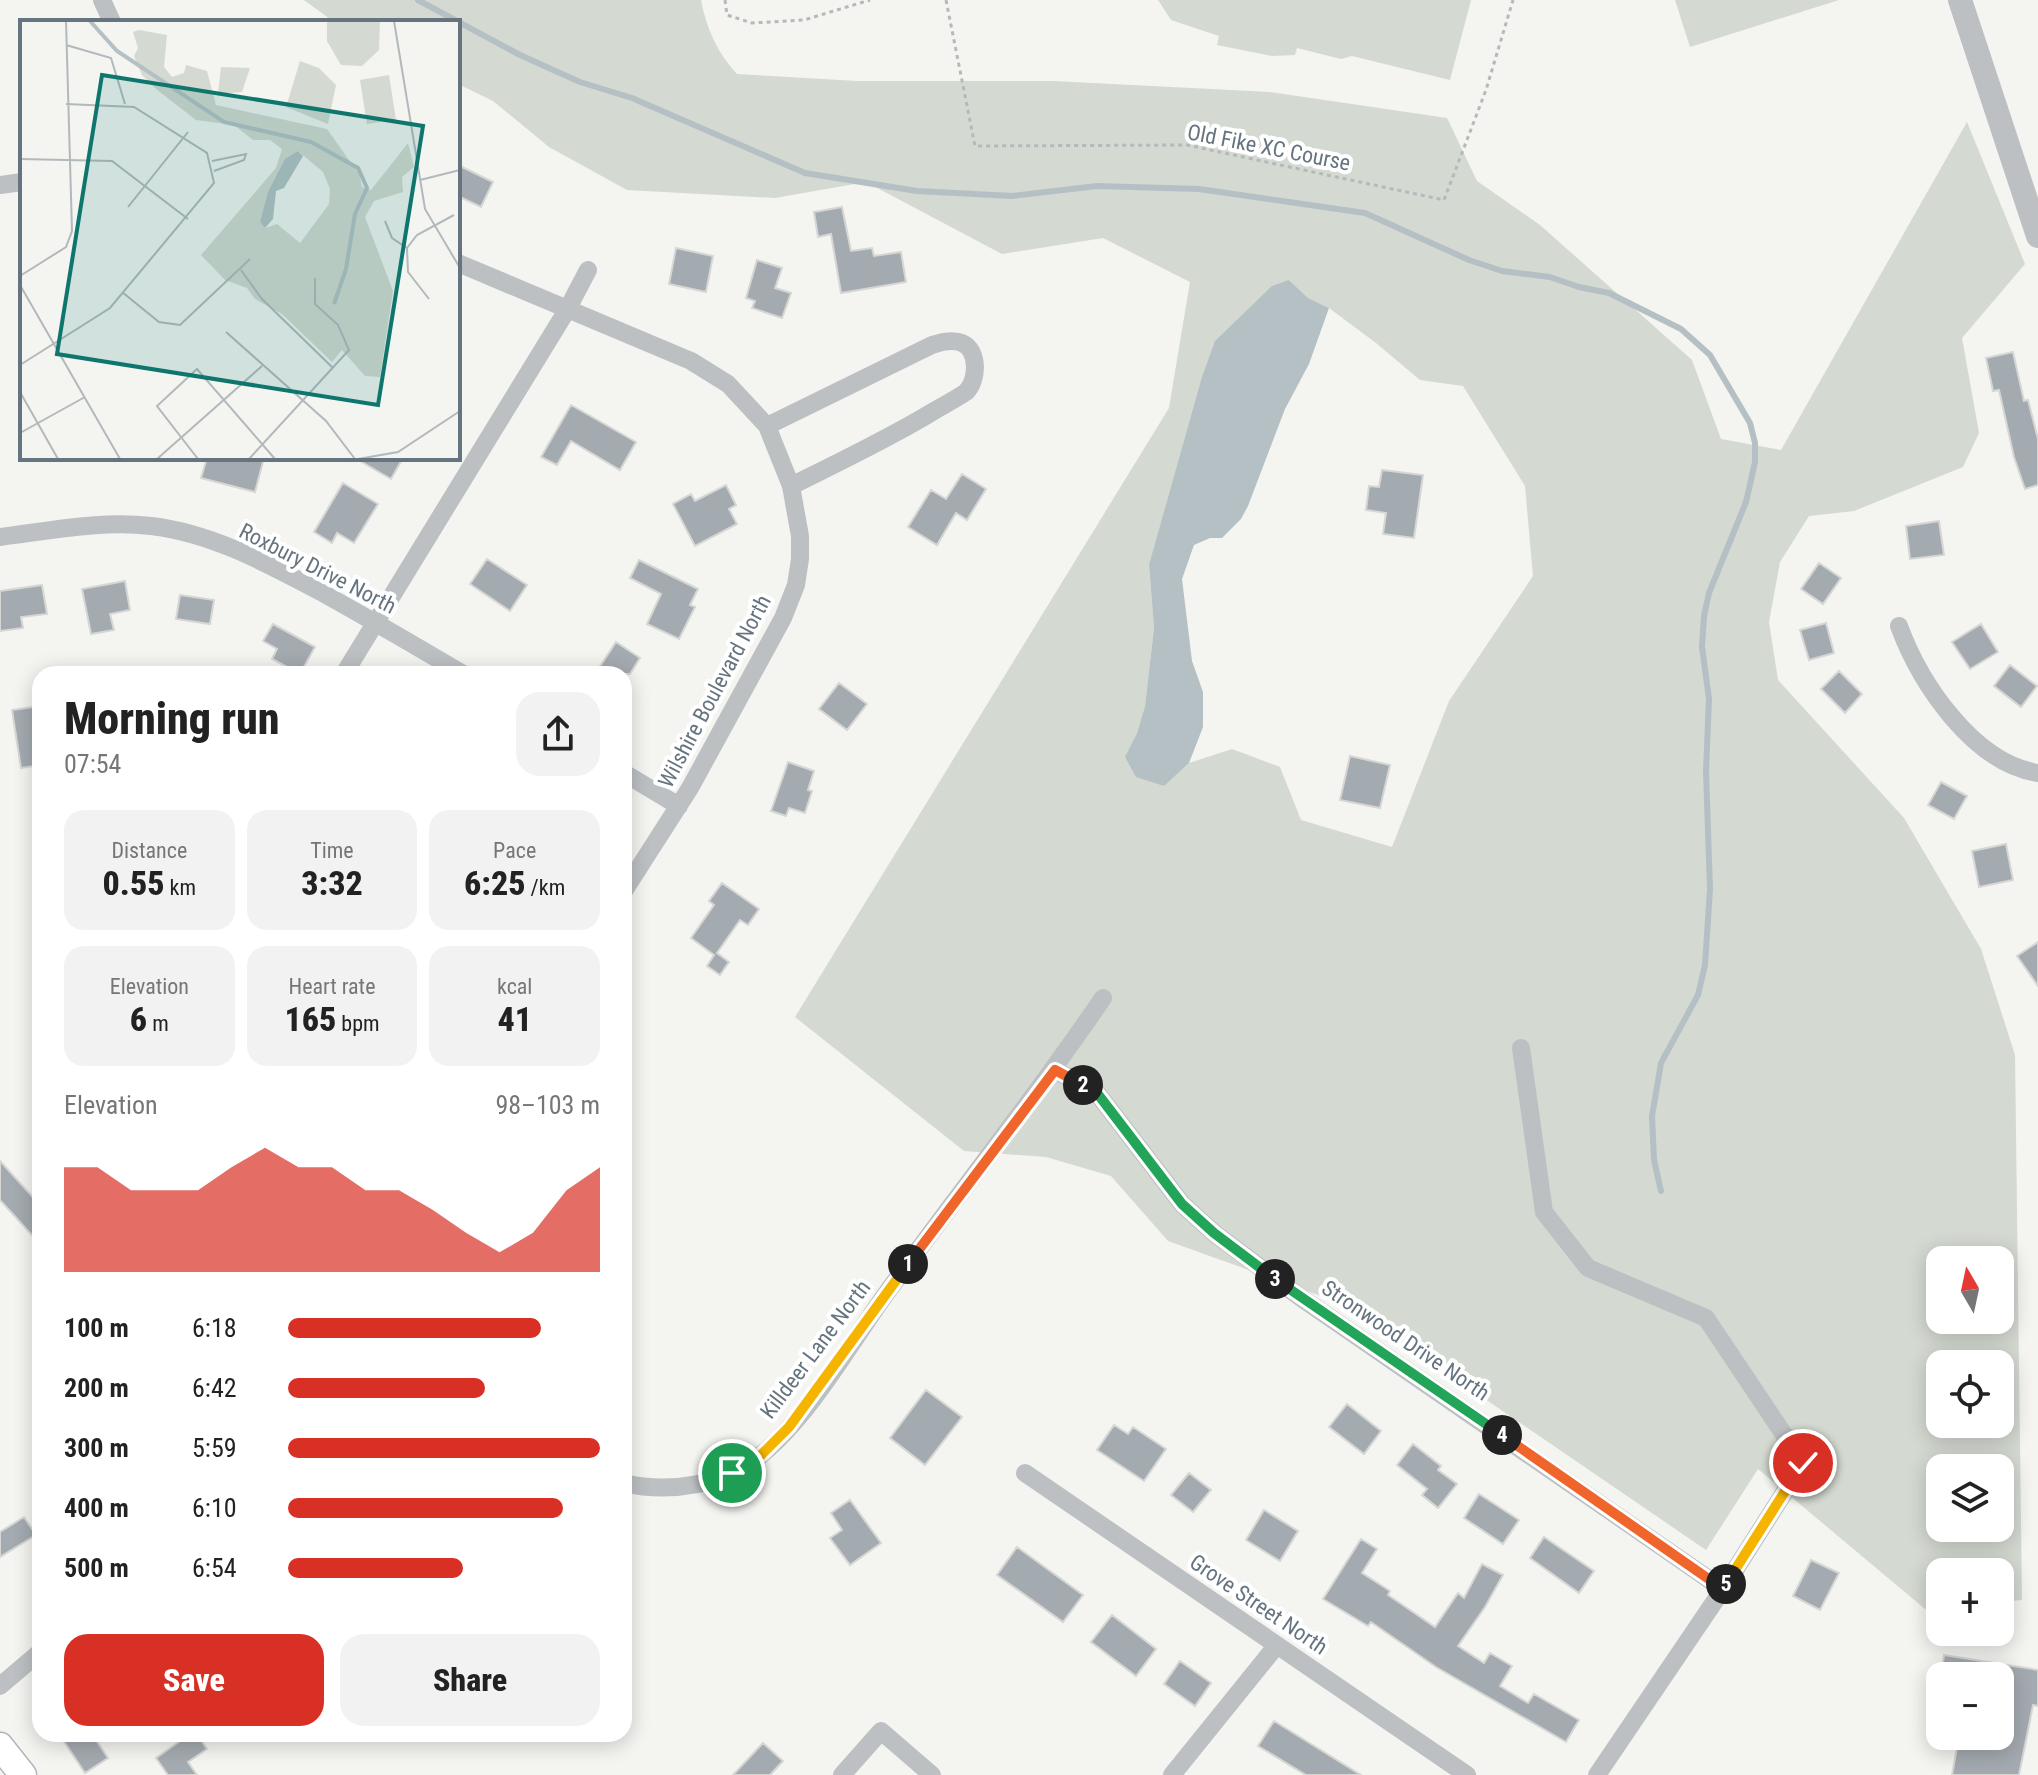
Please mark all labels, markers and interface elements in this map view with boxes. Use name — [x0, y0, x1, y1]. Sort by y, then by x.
inset map — [20, 20, 460, 460]
street label: Old Fike XC Course — [1185, 119, 1353, 176]
street label: Roxbury Drive North — [235, 518, 400, 619]
street label: Wilshire Boulevard North — [653, 591, 776, 792]
button: share — [516, 692, 600, 776]
text: Morning run — [64, 693, 280, 745]
text: 07:54 — [64, 749, 121, 779]
text: Distance — [111, 838, 187, 863]
text: Time — [310, 838, 354, 863]
text: Pace — [493, 838, 536, 863]
text: 0.55 — [103, 863, 165, 903]
text: 3:32 — [301, 863, 363, 903]
text: 6:25 — [464, 863, 526, 903]
text: km — [165, 875, 196, 900]
text: /km — [526, 875, 565, 900]
text: Elevation — [110, 974, 189, 999]
text: Heart rate — [289, 974, 375, 999]
text: kcal — [497, 974, 532, 999]
text: 6 — [130, 999, 147, 1039]
text: 165 — [284, 999, 336, 1039]
text: 41 — [497, 999, 532, 1039]
text: m — [147, 1011, 169, 1036]
text: bpm — [336, 1011, 380, 1036]
pin: 2 — [1063, 1065, 1103, 1105]
text: 2 — [1077, 1072, 1089, 1097]
text: Elevation — [64, 1090, 158, 1120]
text: 98–103 m — [495, 1090, 600, 1120]
pin: 1 — [888, 1244, 928, 1284]
north arrow — [1926, 1246, 2014, 1334]
map controls — [1926, 1246, 2014, 1750]
text: 1 — [902, 1251, 914, 1276]
pin: 3 — [1255, 1259, 1295, 1299]
text: 3 — [1269, 1266, 1281, 1291]
street label: Killdeer Lane North — [755, 1275, 875, 1423]
street label: Stronwood Drive North — [1317, 1275, 1494, 1406]
text: 100 m — [64, 1313, 129, 1343]
text: 6:18 — [192, 1313, 237, 1343]
button: locate — [1926, 1350, 2014, 1438]
text: 200 m — [64, 1373, 129, 1403]
text: 6:42 — [192, 1373, 237, 1403]
pin: 4 — [1482, 1415, 1522, 1455]
text: 4 — [1496, 1422, 1508, 1447]
pin — [1769, 1429, 1837, 1497]
text: 300 m — [64, 1433, 129, 1463]
text: 5:59 — [192, 1433, 237, 1463]
pin — [698, 1439, 766, 1507]
icon: check — [1781, 1441, 1825, 1485]
icon: arrive — [710, 1451, 754, 1495]
button: layers — [1926, 1454, 2014, 1542]
text: 400 m — [64, 1493, 129, 1523]
text: 6:10 — [192, 1493, 237, 1523]
street label: Grove Street North — [1185, 1549, 1332, 1660]
text: 500 m — [64, 1553, 129, 1583]
text: 6:54 — [192, 1553, 237, 1583]
button: + — [1926, 1558, 2014, 1646]
pin: 5 — [1706, 1564, 1746, 1604]
text: 5 — [1720, 1571, 1732, 1596]
button: Save — [64, 1634, 324, 1726]
button: Share — [340, 1634, 600, 1726]
button: − — [1926, 1662, 2014, 1750]

